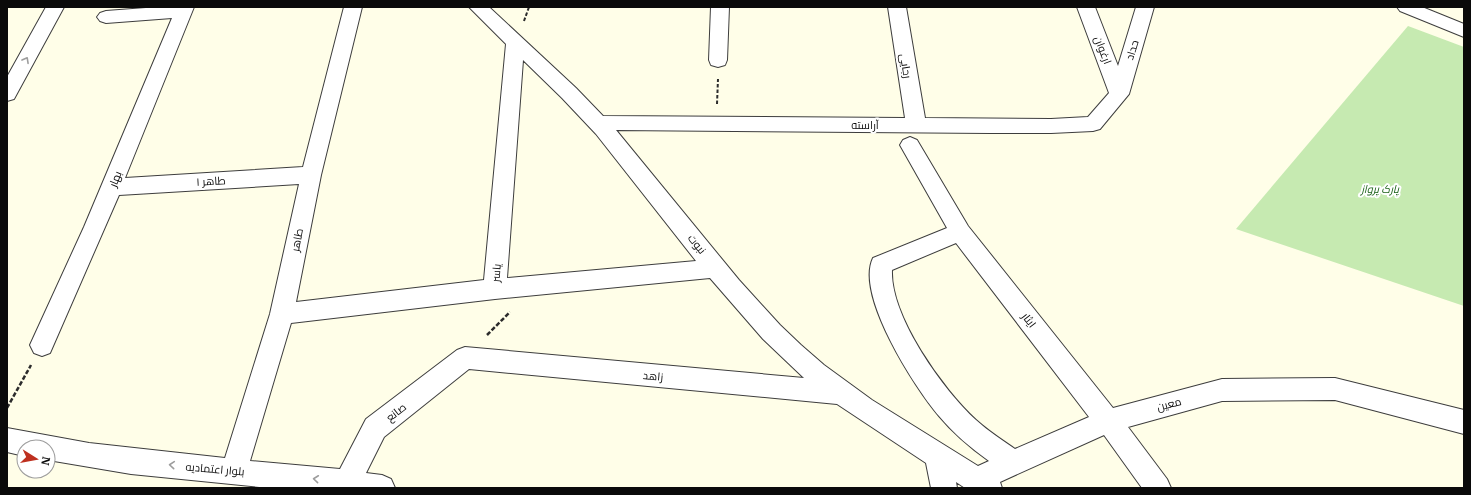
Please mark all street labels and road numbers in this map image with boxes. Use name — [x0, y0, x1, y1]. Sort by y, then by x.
street label: ارغوان — [1091, 34, 1115, 66]
street label: حداد — [1122, 38, 1142, 62]
street label: رجایی — [897, 53, 915, 79]
street label: آراسته — [851, 118, 879, 132]
street label: بهار — [105, 169, 125, 190]
street label: طاهر ۱ — [196, 173, 226, 189]
street label: طاهر — [288, 227, 306, 254]
street label: نبوت — [685, 231, 709, 257]
street label: یاسر — [488, 263, 504, 284]
street label: ایثار — [1018, 309, 1039, 330]
street label: زاهد — [642, 368, 664, 384]
street label: معین — [1155, 394, 1183, 414]
street label: صانع — [383, 400, 410, 425]
street label: بلوار اعتمادیه — [185, 459, 245, 479]

